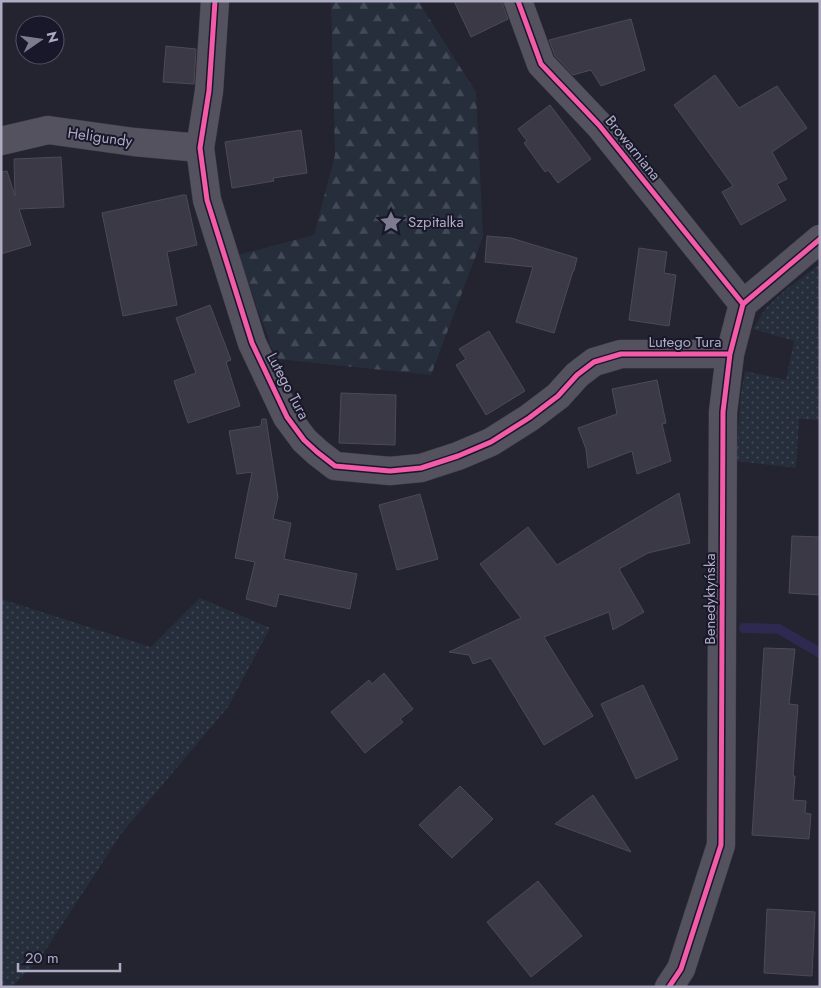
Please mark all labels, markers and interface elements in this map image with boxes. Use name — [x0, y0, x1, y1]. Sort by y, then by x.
north arrow — [15, 15, 65, 65]
text: N — [42, 29, 64, 45]
street label: Browarniana — [600, 111, 666, 185]
street label: Heligundy — [66, 122, 134, 152]
place icon: Szpitalka — [378, 209, 404, 235]
place label: Szpitalka — [408, 211, 464, 233]
street label: Lutego Tura — [649, 331, 721, 353]
street label: Lutego Tura — [261, 349, 315, 423]
street label: Benedyktyńska — [699, 553, 721, 645]
scale bar — [18, 940, 120, 972]
text: 20 m — [25, 947, 59, 969]

